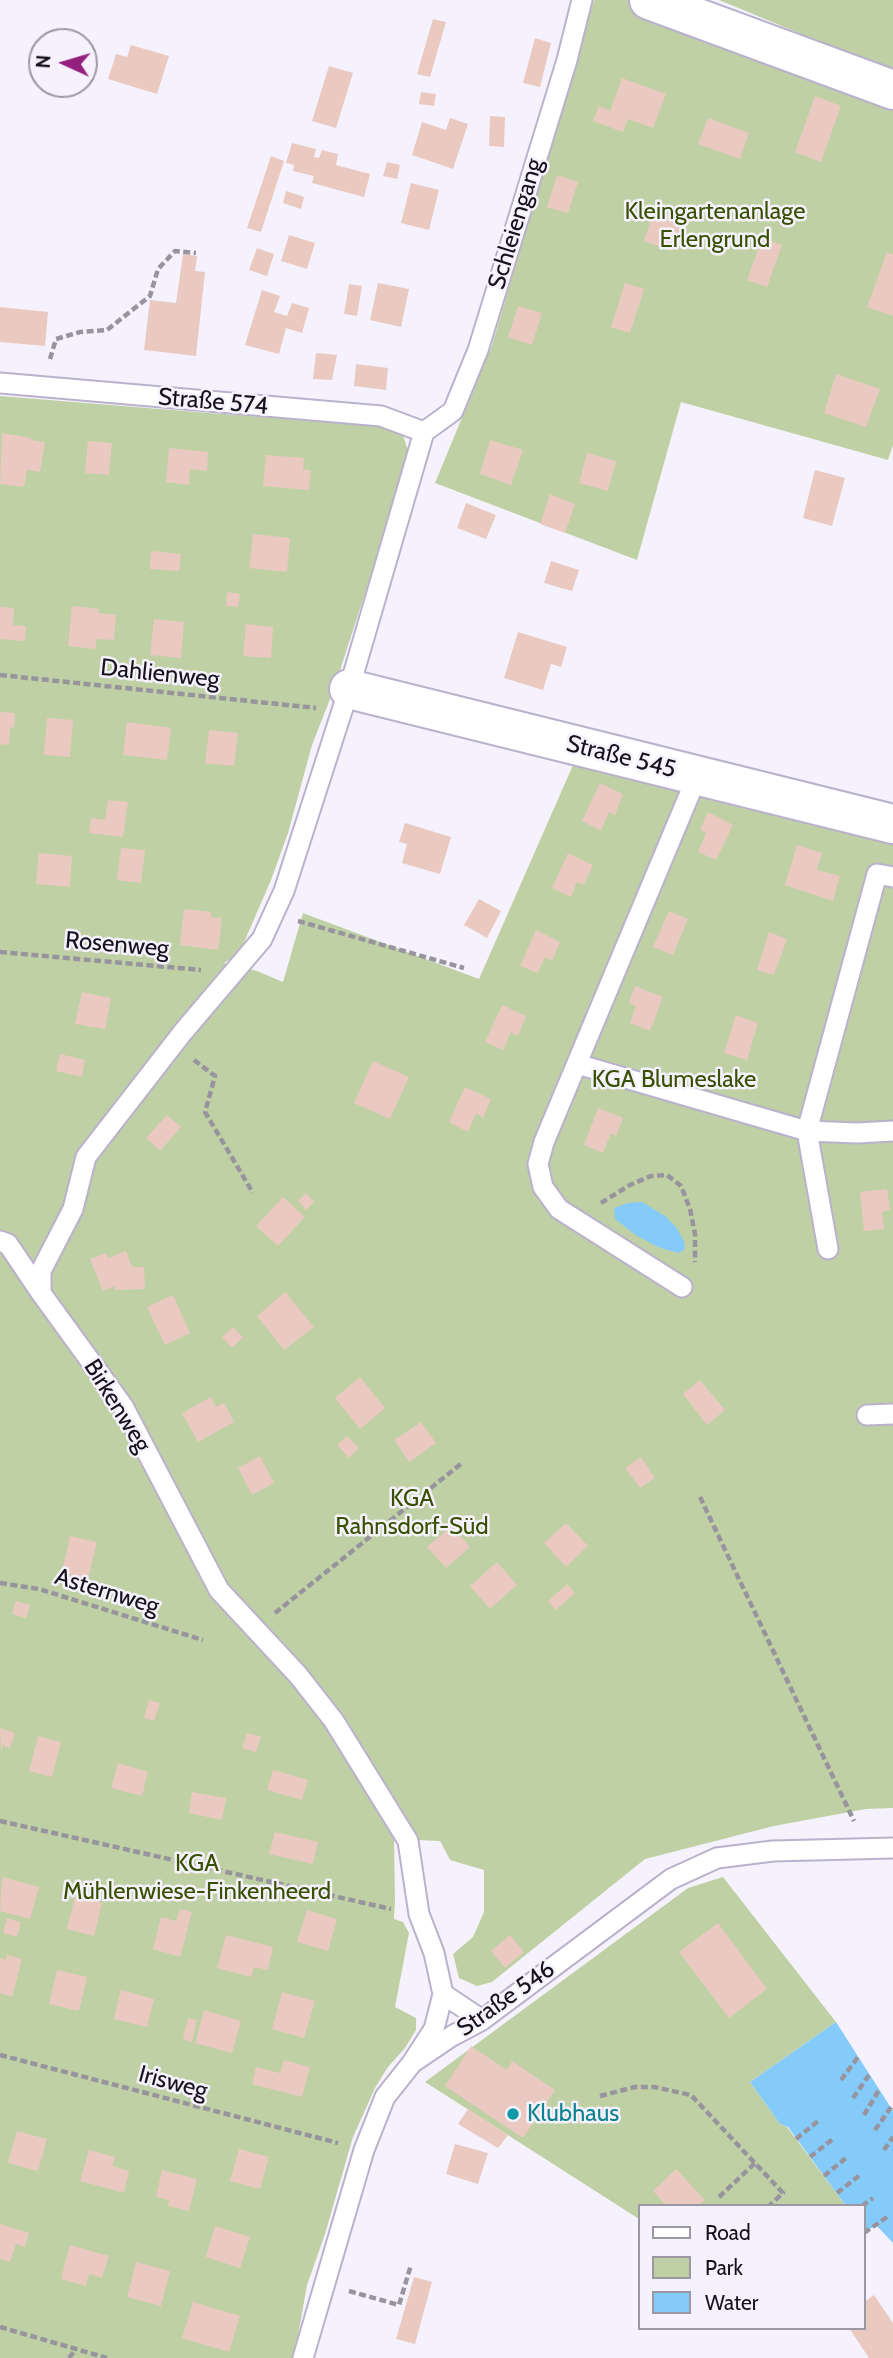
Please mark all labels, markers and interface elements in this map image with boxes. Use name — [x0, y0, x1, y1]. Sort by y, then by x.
north arrow — [28, 28, 98, 98]
text: N — [32, 54, 55, 69]
street label: Schleiengang — [482, 155, 550, 293]
park label: Kleingartenanlage Erlengrund — [624, 198, 806, 254]
street label: Straße 574 — [157, 383, 269, 421]
street label: Dahlienweg — [99, 653, 221, 695]
street label: Straße 545 — [563, 729, 679, 785]
street label: Rosenweg — [64, 926, 170, 964]
park label: KGA Blumeslake — [592, 1066, 756, 1094]
street label: Birkenweg — [77, 1354, 157, 1458]
park label: KGA Rahnsdorf-Süd — [335, 1485, 489, 1541]
street label: Asternweg — [51, 1563, 163, 1621]
park label: KGA Mühlenwiese-Finkenheerd — [63, 1850, 331, 1906]
street label: Straße 546 — [452, 1955, 560, 2043]
street label: Irisweg — [135, 2060, 211, 2106]
place label: Klubhaus — [527, 2100, 619, 2128]
marker: Klubhaus — [505, 2106, 521, 2122]
legend — [638, 2204, 865, 2330]
text: Road — [705, 2220, 751, 2245]
text: Park — [705, 2255, 743, 2280]
text: Water — [705, 2290, 758, 2315]

